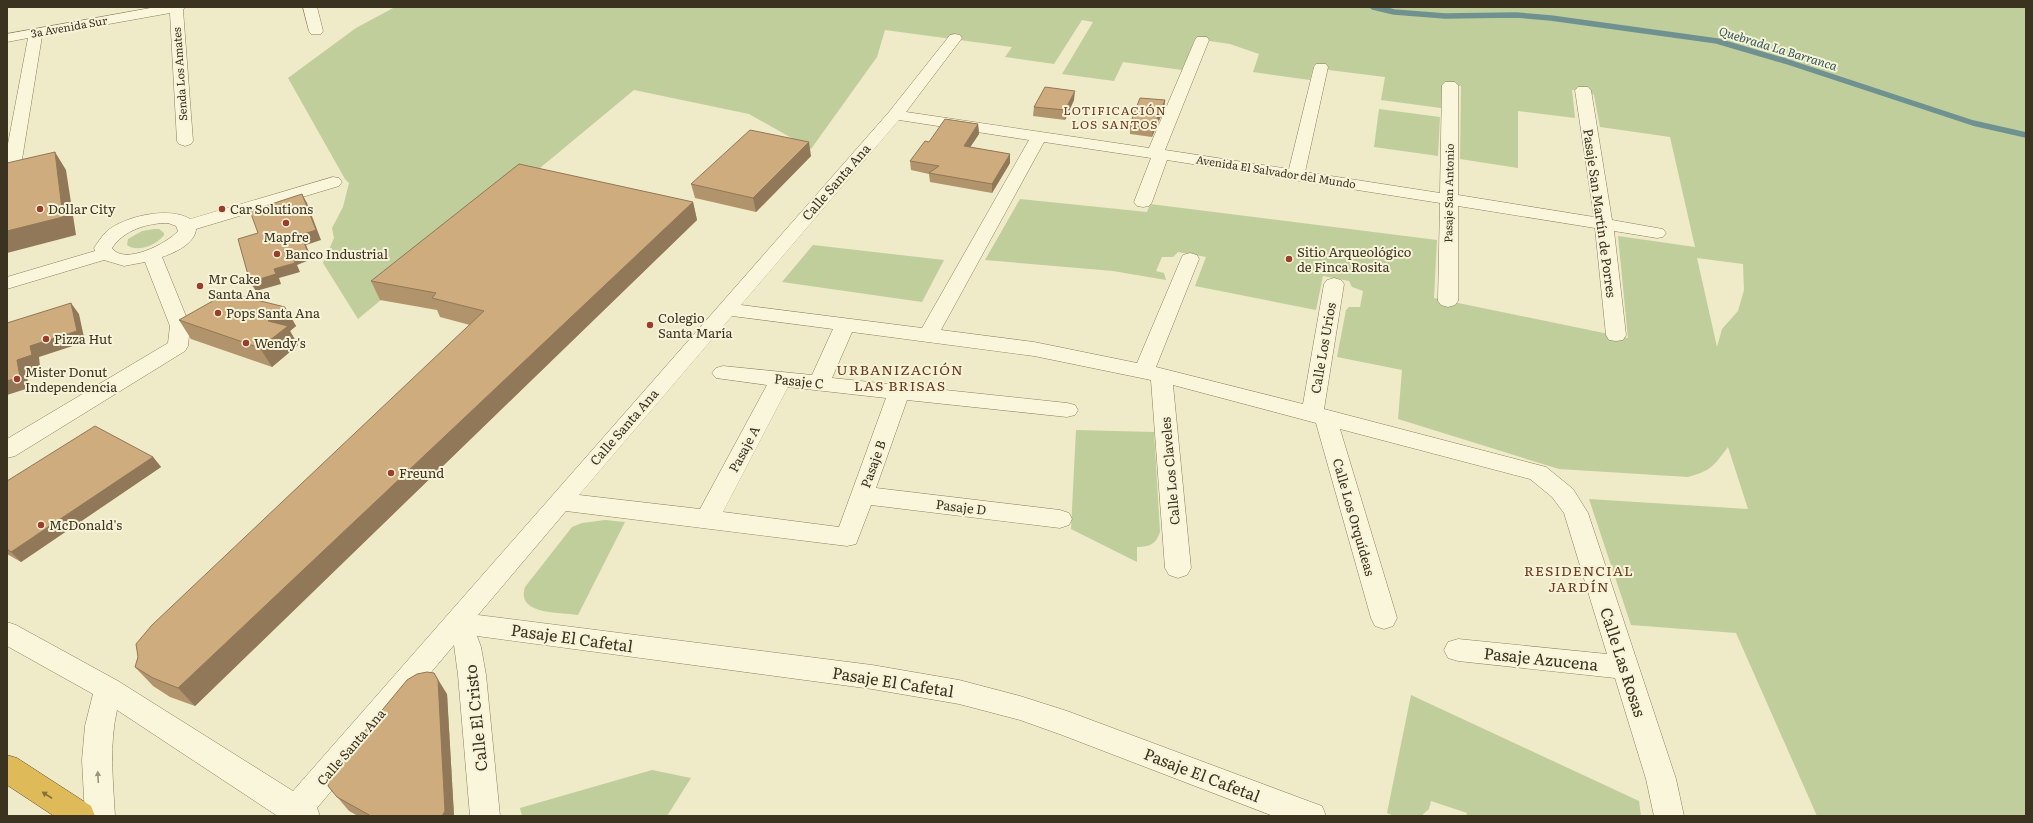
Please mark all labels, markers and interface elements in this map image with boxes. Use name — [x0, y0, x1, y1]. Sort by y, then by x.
street label: 3a Avenida Sur — [29, 11, 109, 41]
water label: Quebrada La Barranca — [1717, 21, 1840, 75]
street label: Senda Los Amates — [168, 27, 190, 121]
district label: LOTIFICACIÓN LOS SANTOS — [1063, 101, 1167, 133]
street label: Pasaje San Martín de Porres — [1579, 127, 1622, 299]
street label: Calle Santa Ana — [797, 139, 874, 224]
street label: Pasaje San Antonio — [1439, 143, 1457, 243]
street label: Avenida El Salvador del Mundo — [1195, 150, 1357, 192]
place label: Dollar City — [48, 199, 116, 218]
place label: Car Solutions — [230, 199, 313, 218]
marker: Dollar City — [35, 204, 45, 214]
marker: Car Solutions — [217, 204, 227, 214]
marker: Mapfre — [281, 218, 291, 228]
place label: Mapfre — [263, 227, 309, 246]
place label: Sitio Arqueológico de Finca Rosita — [1297, 242, 1412, 276]
place label: Banco Industrial — [285, 244, 389, 263]
marker: Banco Industrial — [272, 249, 282, 259]
marker: Sitio Arqueológico de Finca Rosita — [1284, 254, 1294, 264]
place label: Mr Cake Santa Ana — [208, 269, 270, 303]
marker: Mr Cake Santa Ana — [195, 281, 205, 291]
street label: Calle Los Urios — [1305, 301, 1340, 395]
place label: Pops Santa Ana — [226, 303, 320, 322]
marker: Pops Santa Ana — [213, 308, 223, 318]
place label: Colegio Santa María — [658, 308, 733, 342]
marker: Colegio Santa María — [645, 320, 655, 330]
place label: Pizza Hut — [54, 329, 113, 348]
place label: Wendy's — [254, 333, 306, 352]
marker: Pizza Hut — [41, 334, 51, 344]
marker: Wendy's — [241, 338, 251, 348]
district label: URBANIZACIÓN LAS BRISAS — [836, 359, 964, 395]
place label: Mister Donut Independencia — [25, 362, 117, 396]
street label: Pasaje C — [773, 368, 825, 393]
marker: Mister Donut Independencia — [12, 374, 22, 384]
street label: Calle Santa Ana — [585, 384, 662, 469]
street label: Calle Los Claveles — [1155, 416, 1184, 526]
street label: Pasaje A — [723, 422, 764, 475]
street label: Pasaje B — [855, 437, 890, 490]
street label: Calle Los Orquídeas — [1329, 456, 1380, 578]
place label: Freund — [399, 463, 444, 482]
marker: Freund — [386, 468, 396, 478]
street label: Pasaje D — [935, 494, 987, 519]
place label: McDonald's — [49, 515, 122, 534]
marker: McDonald's — [36, 520, 46, 530]
district label: RESIDENCIAL JARDÍN — [1524, 560, 1634, 596]
street label: Calle Las Rosas — [1595, 604, 1653, 720]
street label: Pasaje El Cafetal — [510, 617, 635, 657]
street label: Pasaje Azucena — [1483, 640, 1600, 676]
street label: Pasaje El Cafetal — [831, 660, 956, 702]
street label: Calle El Cristo — [457, 663, 493, 773]
street label: Calle Santa Ana — [312, 704, 389, 789]
street label: Pasaje El Cafetal — [1141, 741, 1264, 807]
one-way arrow — [95, 771, 102, 783]
one-way arrow — [42, 791, 52, 799]

